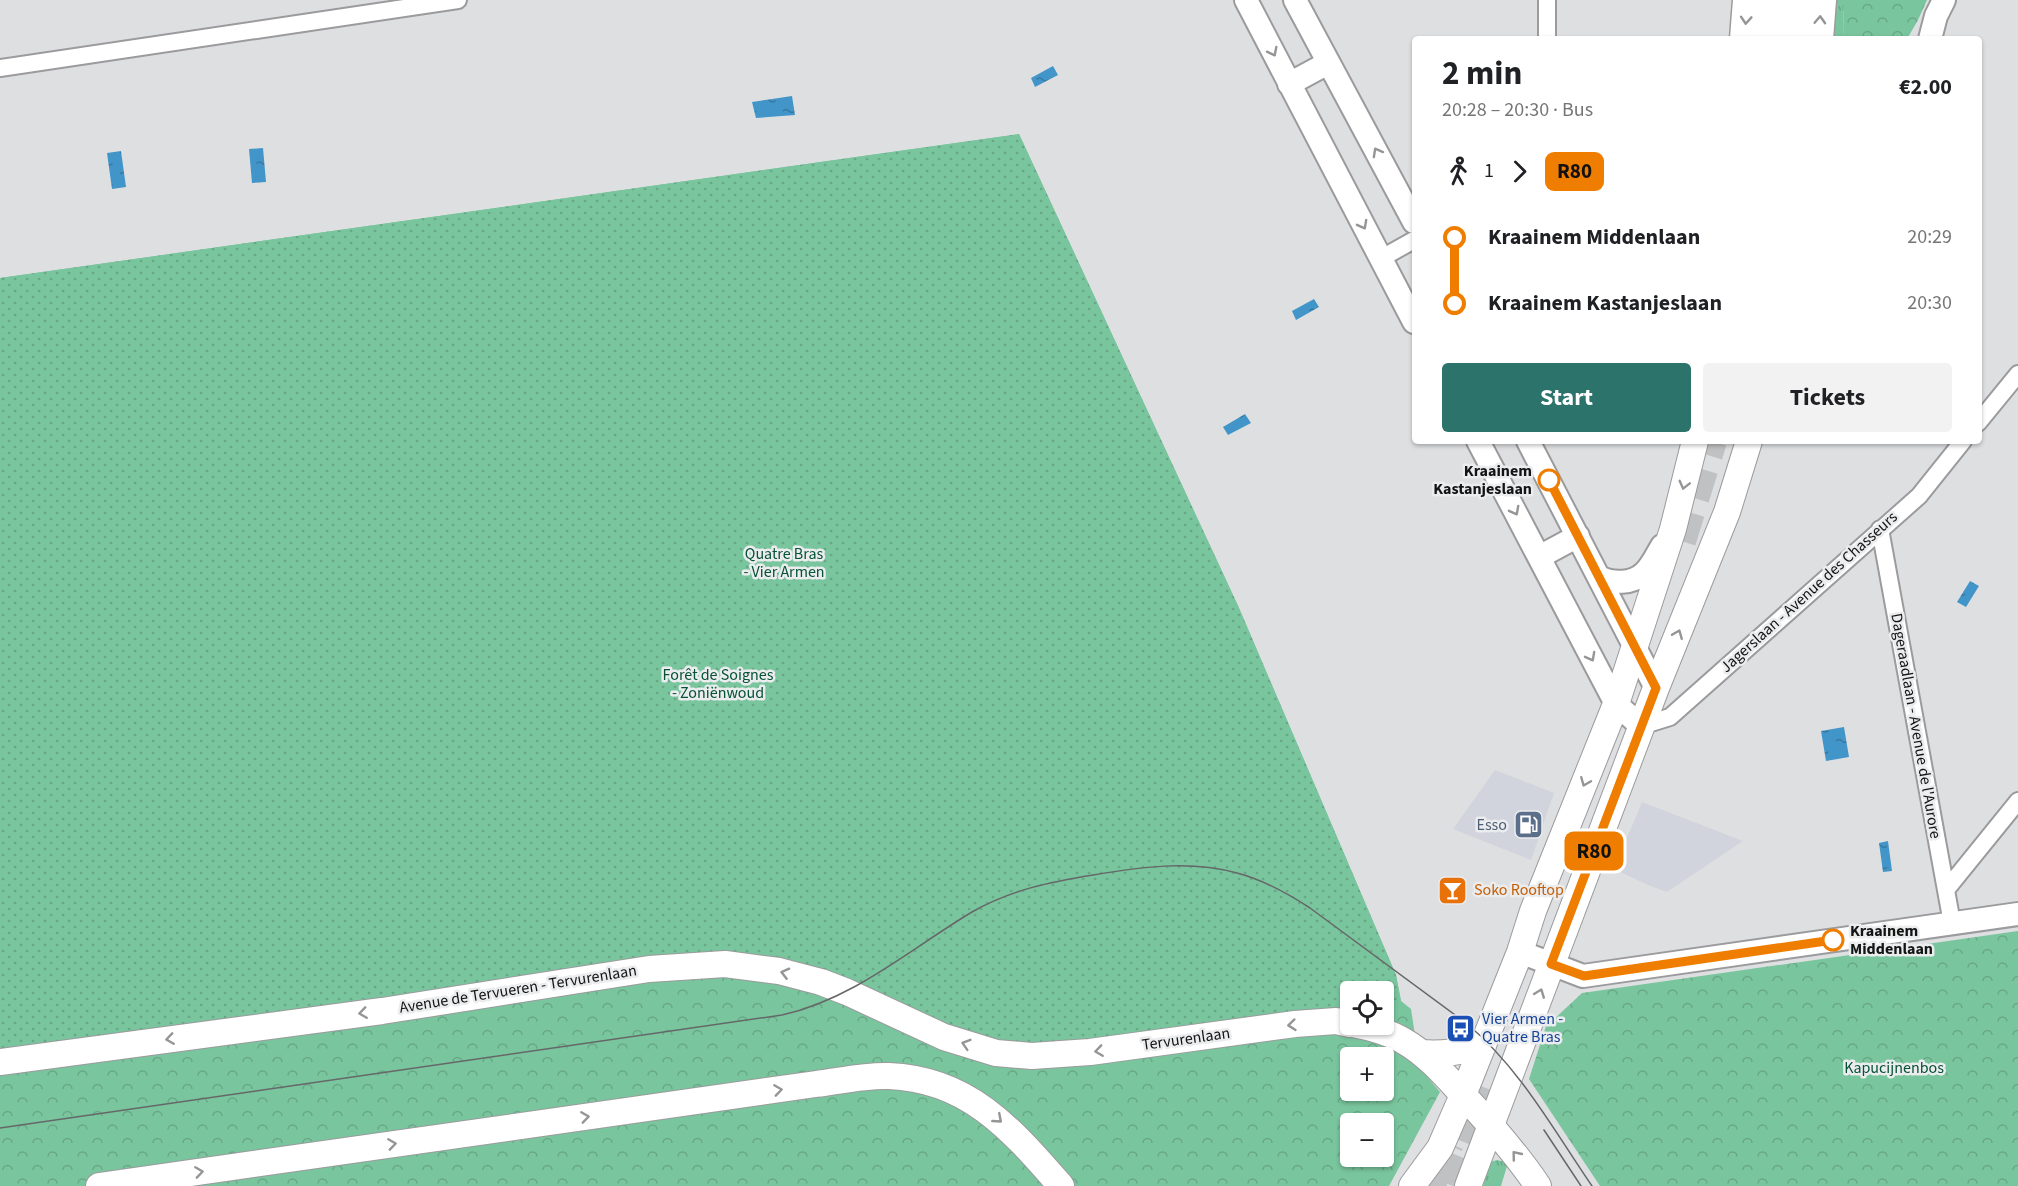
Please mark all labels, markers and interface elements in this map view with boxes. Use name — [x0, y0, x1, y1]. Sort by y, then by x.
one-way arrow — [1740, 15, 1753, 24]
one-way arrow — [1813, 15, 1826, 24]
one-way arrow — [1265, 46, 1277, 57]
text: 2 min — [1442, 50, 1522, 97]
text: €2.00 — [1899, 71, 1952, 103]
text: 20:28 – 20:30 · Bus — [1442, 96, 1593, 124]
one-way arrow — [1373, 148, 1384, 158]
icon: walk — [1442, 155, 1475, 188]
icon: forward — [1503, 155, 1536, 188]
text: R80 — [1557, 156, 1592, 186]
text: 1 — [1484, 157, 1494, 185]
one-way arrow — [1355, 219, 1367, 230]
text: Kraainem Middenlaan — [1488, 221, 1700, 253]
text: 20:29 — [1907, 223, 1952, 251]
text: Kraainem Kastanjeslaan — [1488, 287, 1722, 319]
text: 20:30 — [1907, 289, 1952, 317]
button: Start — [1442, 363, 1691, 432]
button: Tickets — [1703, 363, 1952, 432]
place label: Kraainem Kastanjeslaan — [1433, 460, 1532, 500]
marker: Kraainem Kastanjeslaan — [1538, 469, 1560, 491]
one-way arrow — [1679, 480, 1692, 490]
one-way arrow — [1508, 505, 1519, 516]
street label: Jagerslaan - Avenue des Chasseurs — [1716, 506, 1903, 678]
park label: Quatre Bras - Vier Armen — [743, 543, 825, 583]
street label: Dageraadlaan - Avenue de l'Aurore — [1885, 612, 1947, 841]
one-way arrow — [1671, 629, 1683, 640]
one-way arrow — [1584, 651, 1596, 662]
park label: Forêt de Soignes - Zoniënwoud — [663, 664, 774, 704]
one-way arrow — [1580, 776, 1592, 787]
fuel station icon: Esso — [1512, 809, 1544, 841]
place label: Esso — [1476, 814, 1507, 836]
line badge: R80 — [1560, 832, 1628, 870]
text: R80 — [1576, 836, 1612, 866]
bar icon: Soko Rooftop — [1437, 874, 1469, 906]
place label: Soko Rooftop — [1474, 879, 1564, 901]
place label: Kraainem Middenlaan — [1850, 920, 1933, 960]
marker: Kraainem Middenlaan — [1822, 929, 1844, 951]
street label: Avenue de Tervueren - Tervurenlaan — [398, 959, 638, 1019]
one-way arrow — [780, 967, 790, 980]
map controls — [1340, 981, 1394, 1167]
button: locate — [1340, 981, 1394, 1035]
one-way arrow — [1533, 989, 1545, 1000]
one-way arrow — [358, 1007, 368, 1019]
place label: Vier Armen - Quatre Bras — [1482, 1008, 1563, 1048]
bus stop icon: Vier Armen - Quatre Bras — [1445, 1012, 1477, 1044]
one-way arrow — [1287, 1018, 1296, 1031]
street label: Tervurenlaan — [1141, 1022, 1231, 1056]
one-way arrow — [165, 1033, 174, 1045]
one-way arrow — [961, 1039, 972, 1051]
one-way arrow — [1094, 1044, 1103, 1056]
button: + — [1340, 1047, 1394, 1101]
park label: Kapucijnenbos — [1844, 1057, 1944, 1079]
one-way arrow — [773, 1084, 782, 1096]
one-way arrow — [580, 1112, 589, 1124]
one-way arrow — [991, 1112, 1002, 1123]
button: − — [1340, 1113, 1394, 1167]
one-way arrow — [387, 1139, 396, 1151]
one-way arrow — [1512, 1150, 1523, 1161]
one-way arrow — [194, 1166, 203, 1178]

